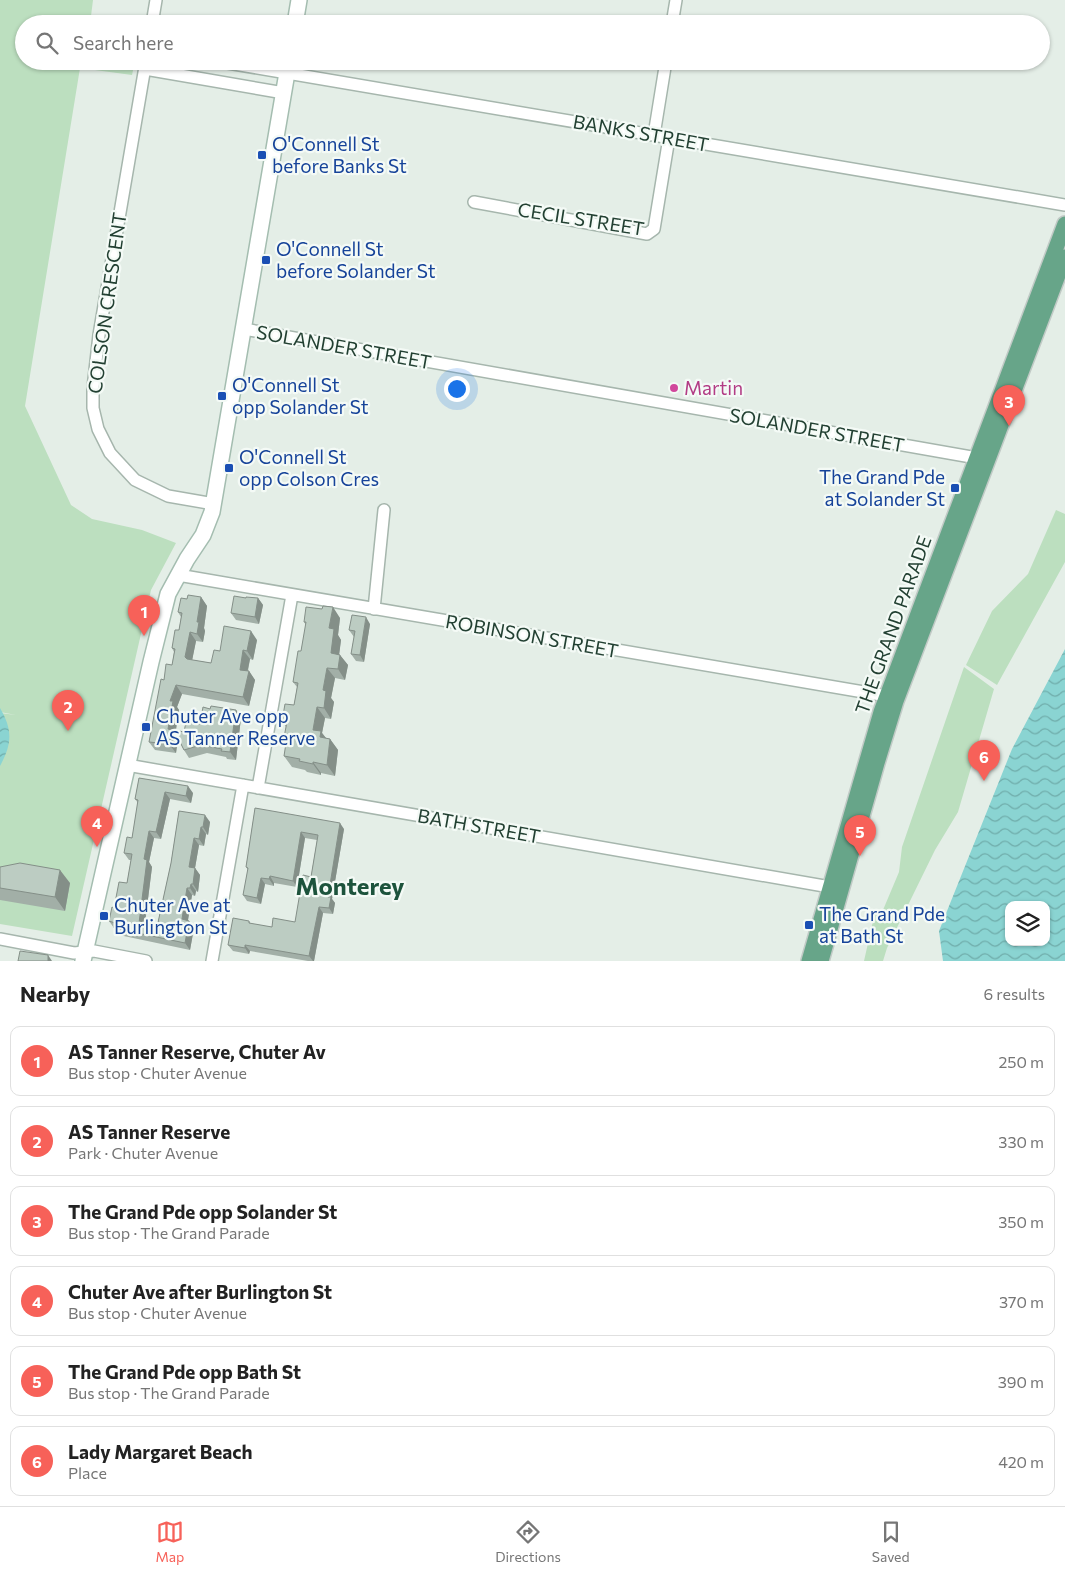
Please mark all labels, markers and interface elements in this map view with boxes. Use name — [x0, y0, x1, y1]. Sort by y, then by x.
search box — [15, 15, 1050, 70]
icon: search — [33, 29, 61, 57]
text: Search here — [73, 31, 173, 54]
street label: BANKS STREET — [571, 109, 711, 156]
place label: O'Connell St before Banks St — [272, 132, 407, 177]
marker: O'Connell St before Banks St — [256, 149, 268, 161]
street label: CECIL STREET — [516, 197, 646, 240]
street label: COLSON CRESCENT — [82, 211, 131, 395]
place label: O'Connell St before Solander St — [276, 237, 436, 282]
marker: O'Connell St before Solander St — [260, 254, 272, 266]
street label: SOLANDER STREET — [255, 320, 433, 373]
place label: O'Connell St opp Solander St — [232, 373, 369, 418]
your location — [444, 376, 470, 402]
place label: Martin — [684, 376, 743, 399]
marker: Martin — [668, 382, 680, 394]
pin: 3 — [993, 385, 1025, 426]
marker: O'Connell St opp Solander St — [216, 390, 228, 402]
street label: SOLANDER STREET — [728, 403, 906, 456]
place label: O'Connell St opp Colson Cres — [239, 445, 379, 490]
marker: O'Connell St opp Colson Cres — [223, 462, 235, 474]
place label: The Grand Pde at Solander St — [819, 465, 945, 510]
marker: The Grand Pde at Solander St — [949, 482, 961, 494]
street label: THE GRAND PARADE — [850, 532, 936, 717]
pin: 1 — [128, 595, 160, 636]
street label: ROBINSON STREET — [444, 609, 620, 662]
pin: 2 — [52, 690, 84, 731]
place label: Chuter Ave opp AS Tanner Reserve — [156, 704, 315, 749]
marker: Chuter Ave opp AS Tanner Reserve — [140, 721, 152, 733]
pin: 6 — [968, 740, 1000, 781]
street label: BATH STREET — [416, 803, 542, 848]
pin: 4 — [81, 806, 113, 847]
pin: 5 — [844, 815, 876, 856]
district label: Monterey — [296, 871, 404, 900]
place label: Chuter Ave at Burlington St — [114, 893, 231, 938]
map controls — [1005, 901, 1050, 946]
button: layers — [1005, 901, 1050, 946]
place label: The Grand Pde at Bath St — [819, 902, 945, 947]
marker: Chuter Ave at Burlington St — [98, 910, 110, 922]
marker: The Grand Pde at Bath St — [803, 919, 815, 931]
text: Nearby — [20, 981, 90, 1006]
text: 6 results — [984, 984, 1045, 1003]
text: AS Tanner Reserve, Chuter Av — [68, 1040, 326, 1063]
text: 1 — [33, 1052, 41, 1071]
text: 250 m — [998, 1052, 1044, 1071]
text: Bus stop · Chuter Avenue — [68, 1063, 247, 1082]
text: AS Tanner Reserve — [68, 1120, 230, 1143]
text: 2 — [32, 1132, 42, 1151]
text: 330 m — [998, 1132, 1044, 1151]
text: Park · Chuter Avenue — [68, 1143, 218, 1162]
text: The Grand Pde opp Solander St — [68, 1200, 337, 1223]
text: 3 — [32, 1212, 42, 1231]
text: 350 m — [998, 1212, 1044, 1231]
text: Bus stop · The Grand Parade — [68, 1223, 270, 1242]
text: Chuter Ave after Burlington St — [68, 1280, 332, 1303]
text: 4 — [32, 1292, 42, 1311]
text: 370 m — [999, 1292, 1044, 1311]
text: Bus stop · Chuter Avenue — [68, 1303, 247, 1322]
text: The Grand Pde opp Bath St — [68, 1360, 301, 1383]
text: 5 — [32, 1372, 42, 1391]
text: 390 m — [998, 1372, 1044, 1391]
text: Bus stop · The Grand Parade — [68, 1383, 270, 1402]
text: Lady Margaret Beach — [68, 1440, 253, 1463]
text: 6 — [32, 1452, 42, 1471]
text: 420 m — [998, 1452, 1044, 1471]
text: Place — [68, 1463, 107, 1482]
tab: Map — [155, 1518, 184, 1565]
tab: Directions — [495, 1518, 561, 1565]
tab: Saved — [872, 1518, 910, 1565]

